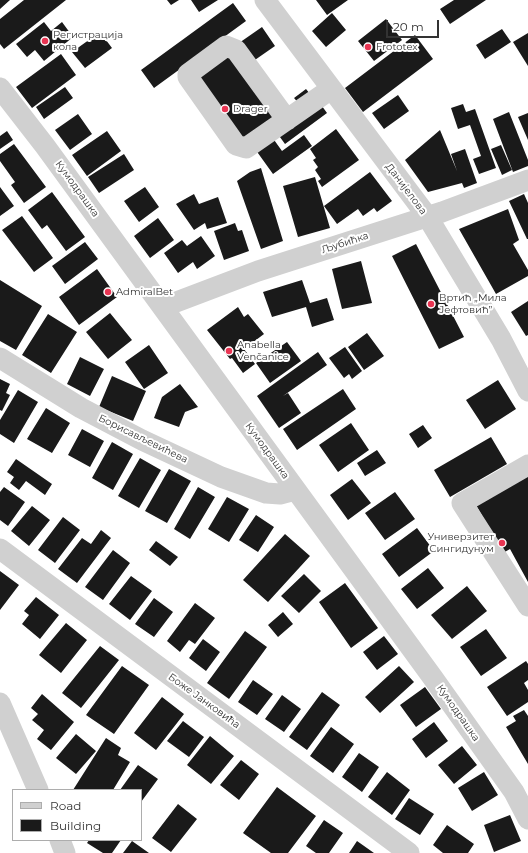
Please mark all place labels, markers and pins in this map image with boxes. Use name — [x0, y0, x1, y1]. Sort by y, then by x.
place label: Регистрација кола — [53, 29, 123, 52]
marker: Регистрација кола — [40, 36, 50, 46]
place label: Frototex — [376, 41, 418, 53]
marker: Frototex — [363, 42, 373, 52]
place label: Drager — [233, 103, 268, 115]
marker: Drager — [220, 104, 230, 114]
place label: AdmiralBet — [116, 286, 173, 298]
marker: AdmiralBet — [103, 287, 113, 297]
place label: Вртић „Мила Јефтовић” — [439, 292, 507, 316]
marker: Вртић „Мила Јефтовић” — [426, 299, 436, 309]
place label: Anabella Venčanice — [237, 339, 289, 362]
marker: Anabella Venčanice — [224, 346, 234, 356]
place label: Универзитет Сингидунум — [427, 531, 494, 554]
marker: Универзитет Сингидунум — [497, 538, 507, 548]

